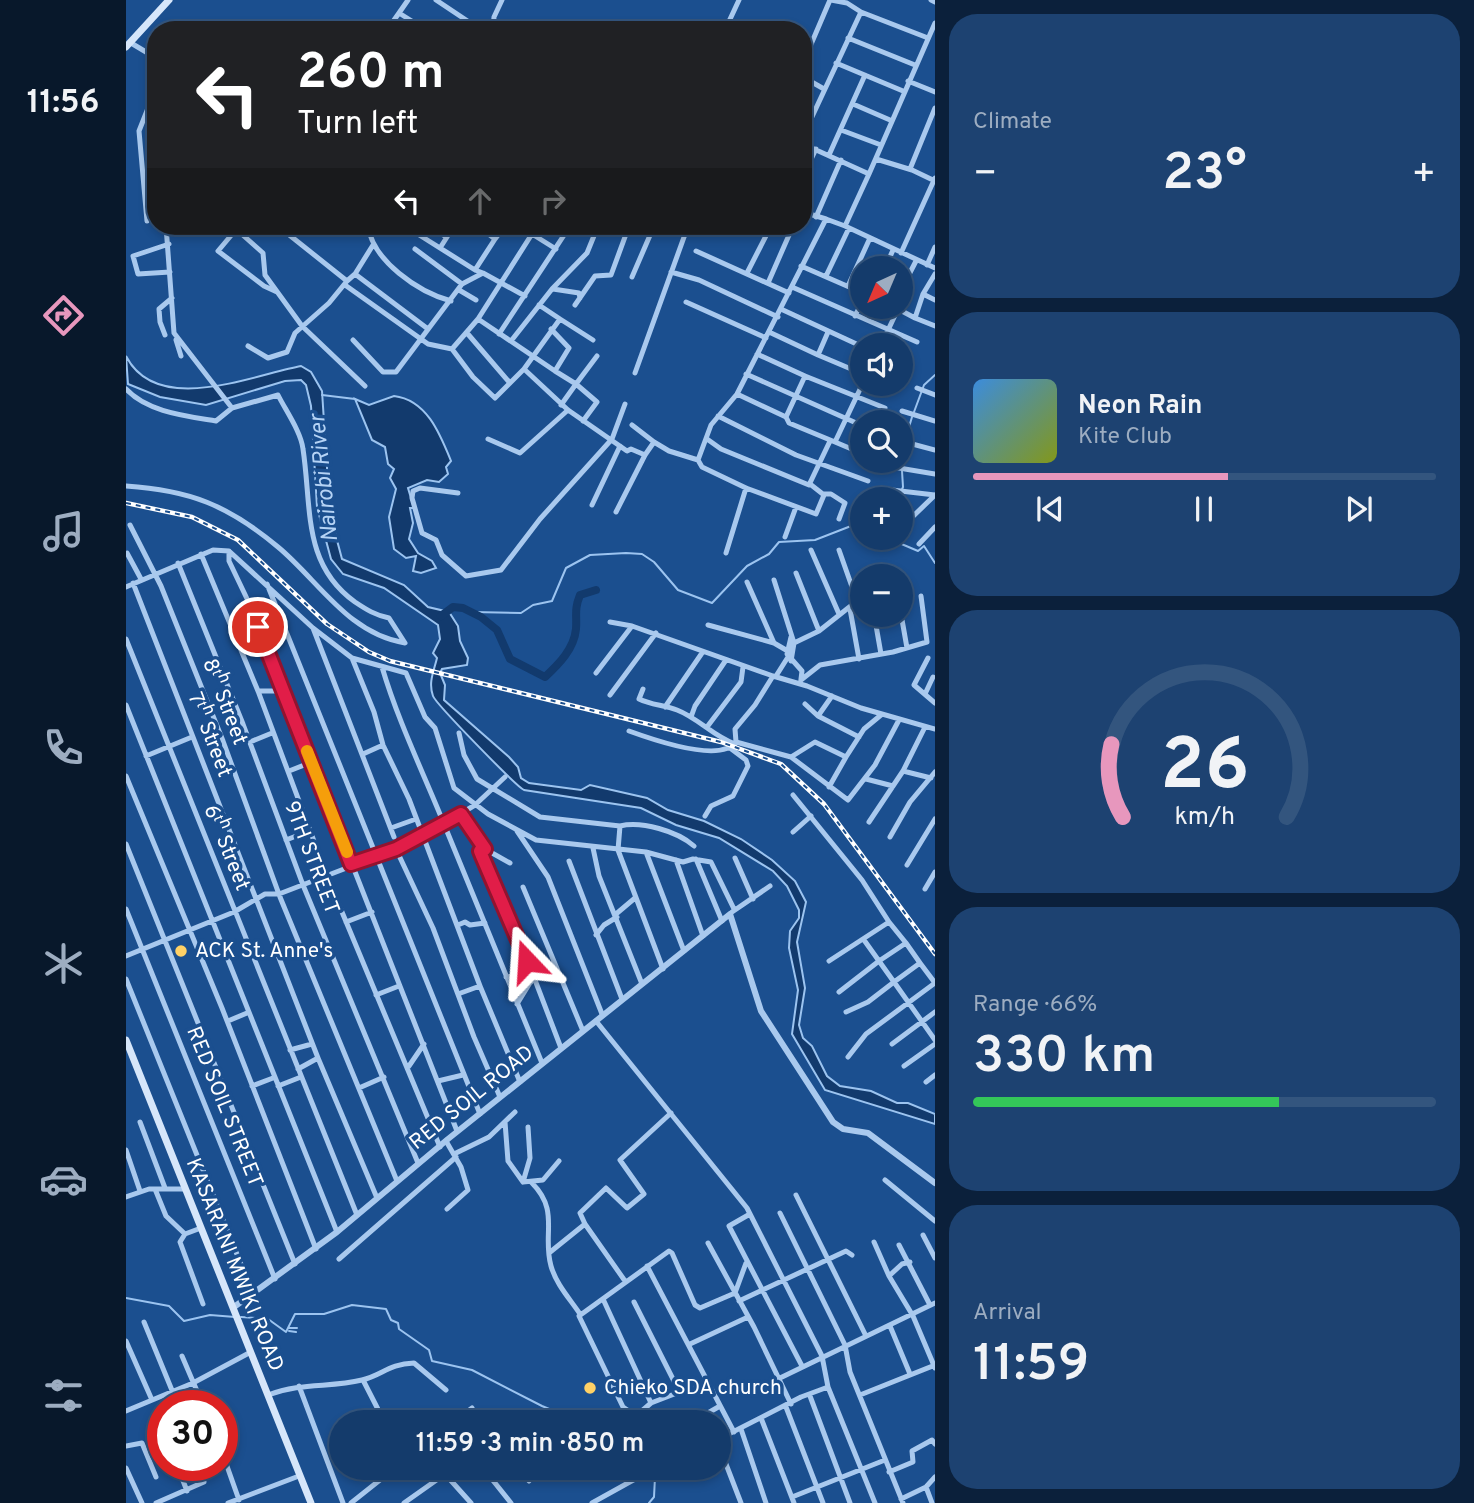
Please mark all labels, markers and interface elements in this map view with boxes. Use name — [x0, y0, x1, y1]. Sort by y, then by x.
text: 260 m — [297, 44, 444, 106]
icon: left — [182, 49, 273, 140]
text: 11:56 — [27, 84, 99, 124]
text: Turn left — [297, 105, 418, 145]
text: Climate — [973, 108, 1052, 137]
text: 23° — [1162, 142, 1247, 208]
text: − — [973, 151, 998, 200]
text: + — [1411, 151, 1436, 200]
icon: left — [388, 182, 426, 220]
icon: ahead — [461, 182, 499, 220]
icon: right — [534, 182, 572, 220]
north arrow — [850, 256, 914, 318]
map controls — [850, 256, 913, 627]
icon: directions — [39, 291, 88, 340]
button: sound — [850, 333, 913, 396]
text: Neon Rain — [1078, 390, 1203, 423]
water label: Nairobi River — [304, 410, 346, 543]
button: search — [850, 410, 913, 473]
text: Kite Club — [1078, 423, 1172, 452]
button: + — [850, 487, 913, 550]
icon: previous — [1031, 490, 1069, 528]
icon: pause — [1185, 490, 1223, 528]
icon: next — [1340, 490, 1378, 528]
icon: music — [39, 507, 88, 556]
button: − — [850, 564, 913, 627]
pin — [228, 597, 288, 657]
icon: arrive — [239, 608, 277, 646]
street label: 8ᵗʰ Street — [195, 653, 257, 749]
street label: 7ᵗʰ Street — [181, 687, 241, 781]
icon: phone — [39, 723, 88, 772]
text: 26 — [1160, 724, 1249, 816]
street label: 9TH STREET — [277, 797, 345, 919]
street label: 6ᵗʰ Street — [197, 800, 259, 895]
text: km/h — [1174, 802, 1235, 834]
position arrow — [490, 924, 564, 998]
place label: ACK St. Anne's — [195, 938, 333, 965]
icon: climate — [39, 939, 88, 988]
marker: ACK St. Anne's — [173, 943, 189, 959]
text: Range · 66% — [973, 991, 1097, 1020]
street label: RED SOIL STREET — [179, 1023, 269, 1191]
text: 330 km — [973, 1025, 1155, 1091]
street label: RED SOIL ROAD — [404, 1040, 540, 1156]
street label: KASARANI MWIKI ROAD — [179, 1154, 289, 1376]
icon: car — [39, 1155, 88, 1204]
text: Arrival — [973, 1299, 1042, 1328]
text: 11:59 — [973, 1333, 1089, 1399]
icon: filters — [39, 1371, 88, 1420]
place label: Chieko SDA church — [604, 1375, 782, 1402]
marker: Chieko SDA church — [582, 1380, 598, 1396]
speed limit sign: 30 — [147, 1390, 238, 1481]
text: 11:59 · 3 min · 850 m — [416, 1428, 644, 1461]

